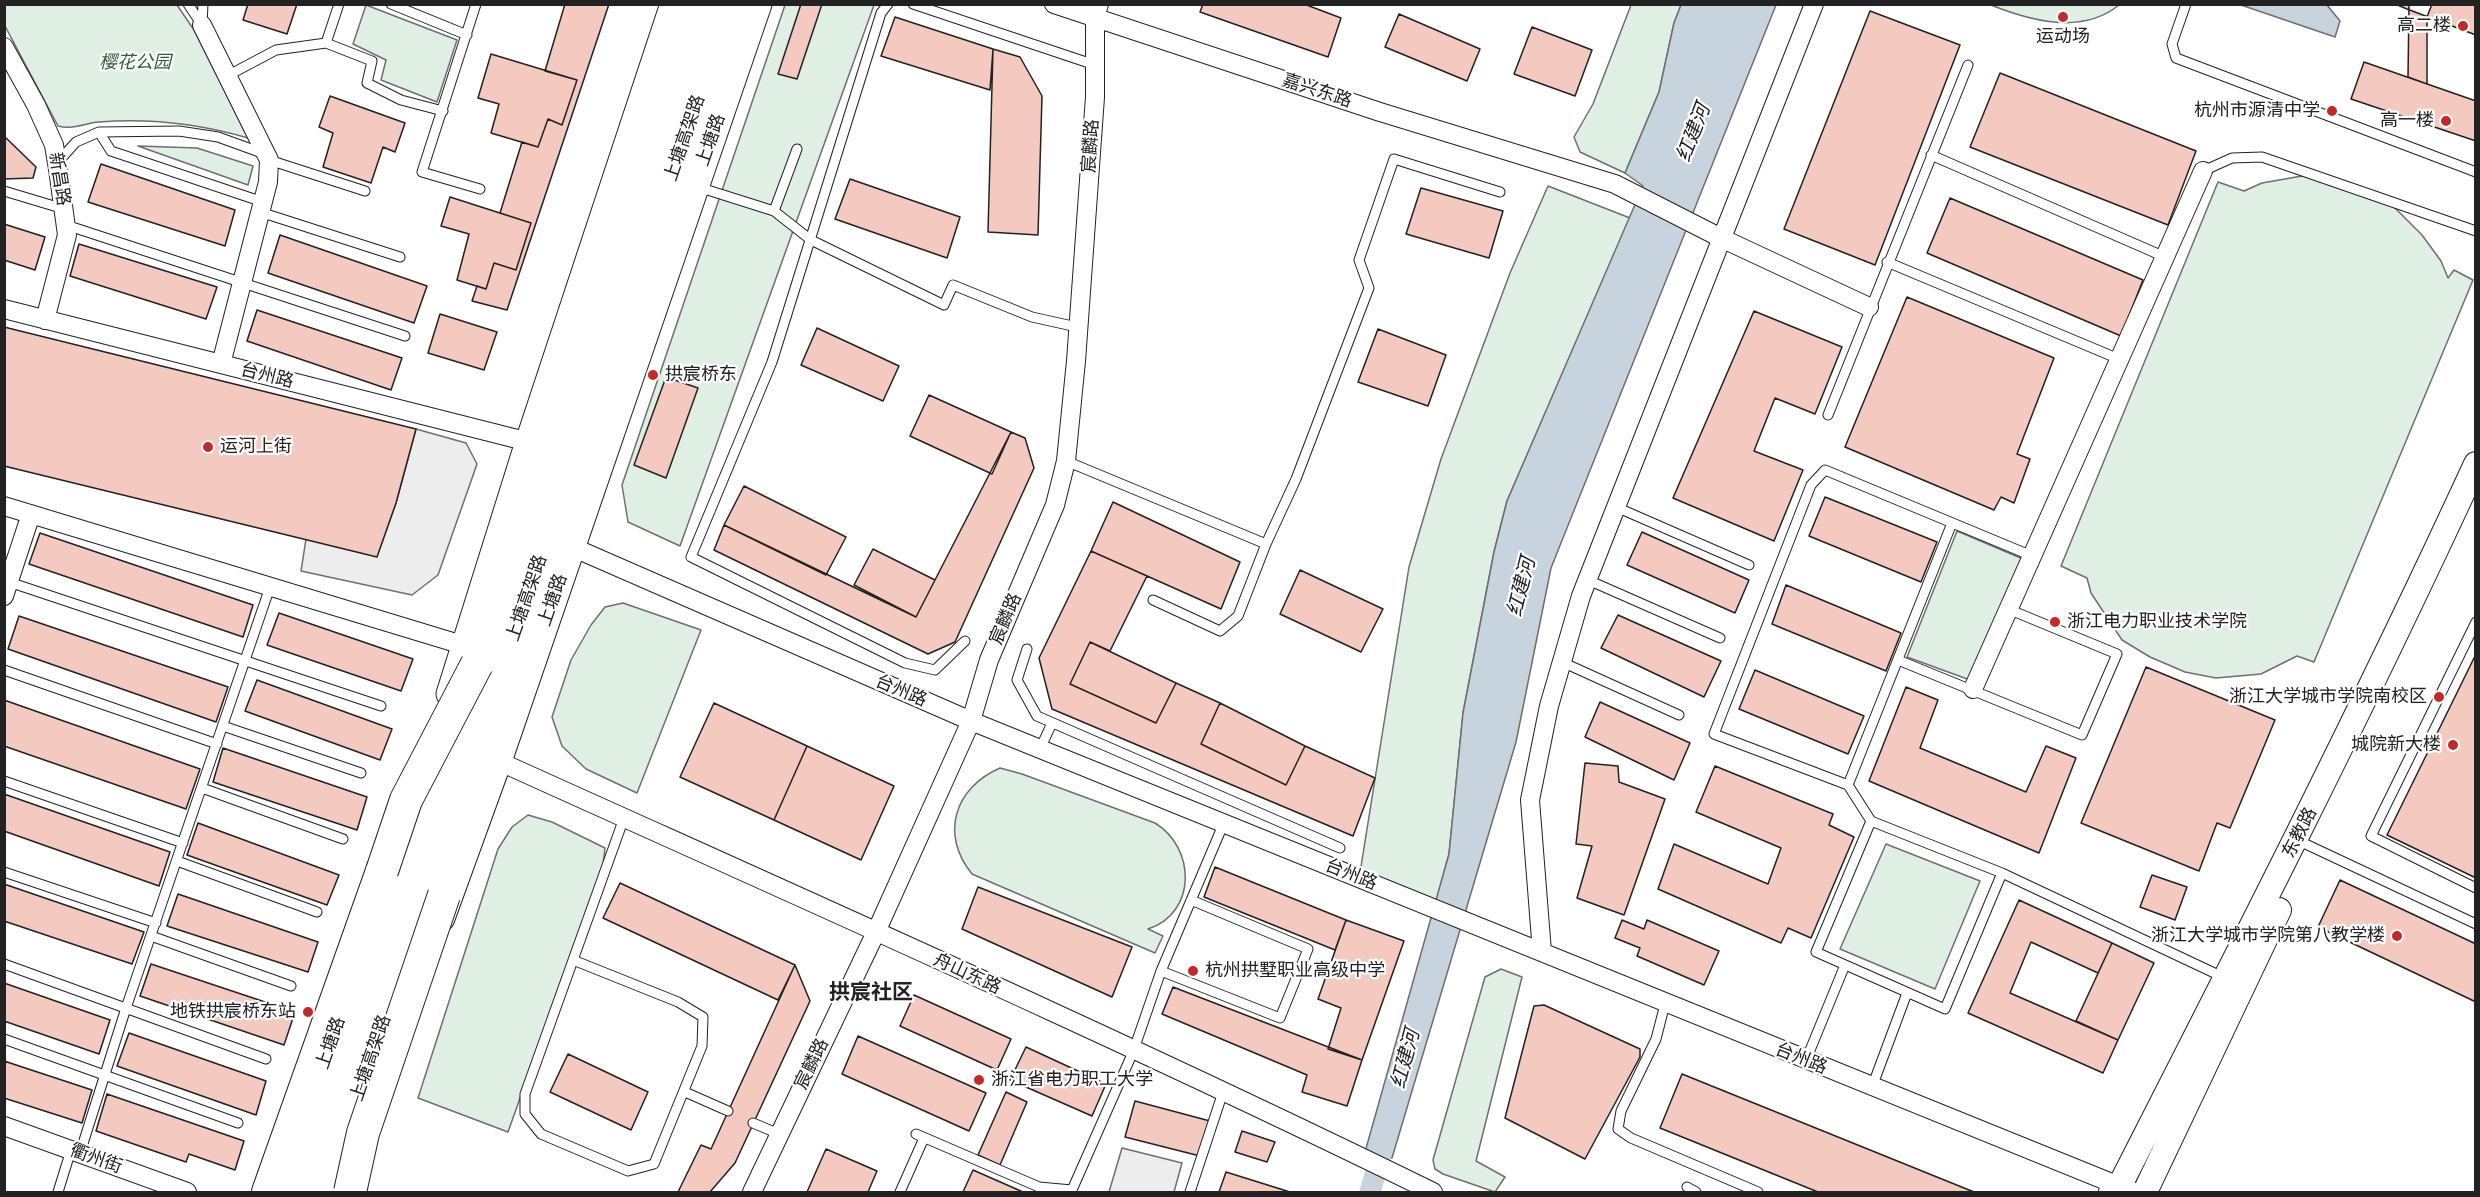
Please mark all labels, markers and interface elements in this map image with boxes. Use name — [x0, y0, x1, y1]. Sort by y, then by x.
marker: 运动场 — [2056, 10, 2070, 24]
place label: 高二楼 — [2397, 15, 2451, 37]
marker: 高二楼 — [2456, 19, 2470, 33]
place label: 运动场 — [2036, 26, 2090, 48]
park label: 樱花公园 — [99, 52, 171, 74]
street label: 嘉兴东路 — [1279, 70, 1355, 112]
street label: 上塘高架路 — [660, 92, 710, 184]
place label: 杭州市源清中学 — [2194, 100, 2320, 122]
water label: 红建河 — [1672, 101, 1716, 165]
marker: 杭州市源清中学 — [2325, 104, 2339, 118]
place label: 高一楼 — [2380, 110, 2434, 132]
street label: 上塘路 — [692, 111, 730, 169]
marker: 高一楼 — [2439, 114, 2453, 128]
street label: 宸麟路 — [1078, 118, 1104, 174]
street label: 新昌路 — [44, 151, 74, 207]
street label: 台州路 — [238, 359, 296, 393]
place label: 拱宸桥东 — [665, 364, 737, 386]
marker: 拱宸桥东 — [646, 368, 660, 382]
place label: 运河上街 — [220, 436, 292, 458]
marker: 运河上街 — [201, 440, 215, 454]
street label: 上塘高架路 — [502, 552, 552, 644]
water label: 红建河 — [1503, 555, 1541, 619]
street label: 上塘路 — [534, 571, 572, 629]
street label: 宸麟路 — [986, 590, 1026, 648]
place label: 浙江电力职业技术学院 — [2067, 611, 2247, 633]
marker: 浙江电力职业技术学院 — [2048, 615, 2062, 629]
street label: 台州路 — [872, 671, 930, 711]
place label: 浙江大学城市学院南校区 — [2229, 686, 2427, 708]
marker: 浙江大学城市学院南校区 — [2432, 690, 2446, 704]
place label: 城院新大楼 — [2351, 734, 2441, 756]
marker: 城院新大楼 — [2446, 738, 2460, 752]
street label: 东教路 — [2278, 804, 2322, 862]
street label: 台州路 — [1322, 855, 1380, 895]
place label: 浙江大学城市学院第八教学楼 — [2151, 925, 2385, 947]
marker: 浙江大学城市学院第八教学楼 — [2390, 929, 2404, 943]
street label: 舟山东路 — [930, 949, 1004, 999]
place label: 杭州拱墅职业高级中学 — [1205, 960, 1385, 982]
marker: 杭州拱墅职业高级中学 — [1186, 964, 1200, 978]
district label: 拱宸社区 — [829, 980, 913, 1006]
place label: 地铁拱宸桥东站 — [170, 1001, 296, 1023]
marker: 地铁拱宸桥东站 — [301, 1005, 315, 1019]
street label: 上塘高架路 — [346, 1012, 396, 1104]
street label: 上塘路 — [312, 1014, 350, 1072]
water label: 红建河 — [1387, 1027, 1425, 1091]
street label: 宸麟路 — [790, 1035, 834, 1093]
street label: 台州路 — [1772, 1039, 1830, 1079]
place label: 浙江省电力职工大学 — [991, 1069, 1153, 1091]
marker: 浙江省电力职工大学 — [972, 1073, 986, 1087]
street label: 衢州街 — [67, 1140, 125, 1178]

